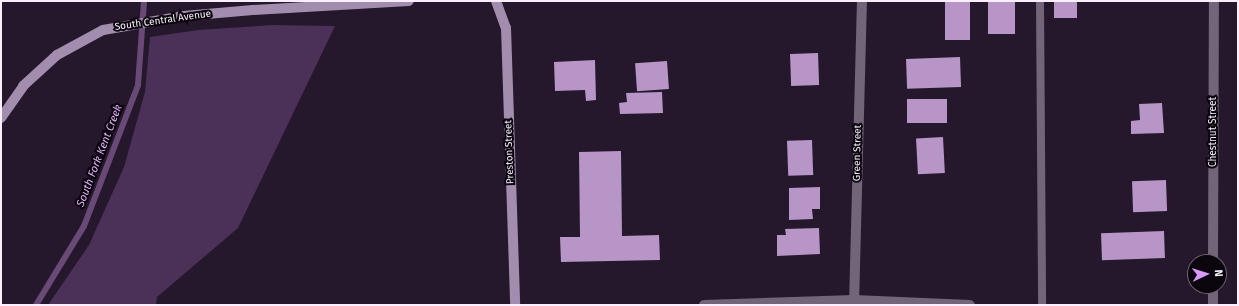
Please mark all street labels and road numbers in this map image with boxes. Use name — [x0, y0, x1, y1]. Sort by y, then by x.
street label: South Central Avenue — [114, 8, 212, 34]
street label: Chestnut Street — [1208, 97, 1220, 167]
street label: Preston Street — [503, 120, 517, 184]
street label: Green Street — [852, 125, 864, 181]

